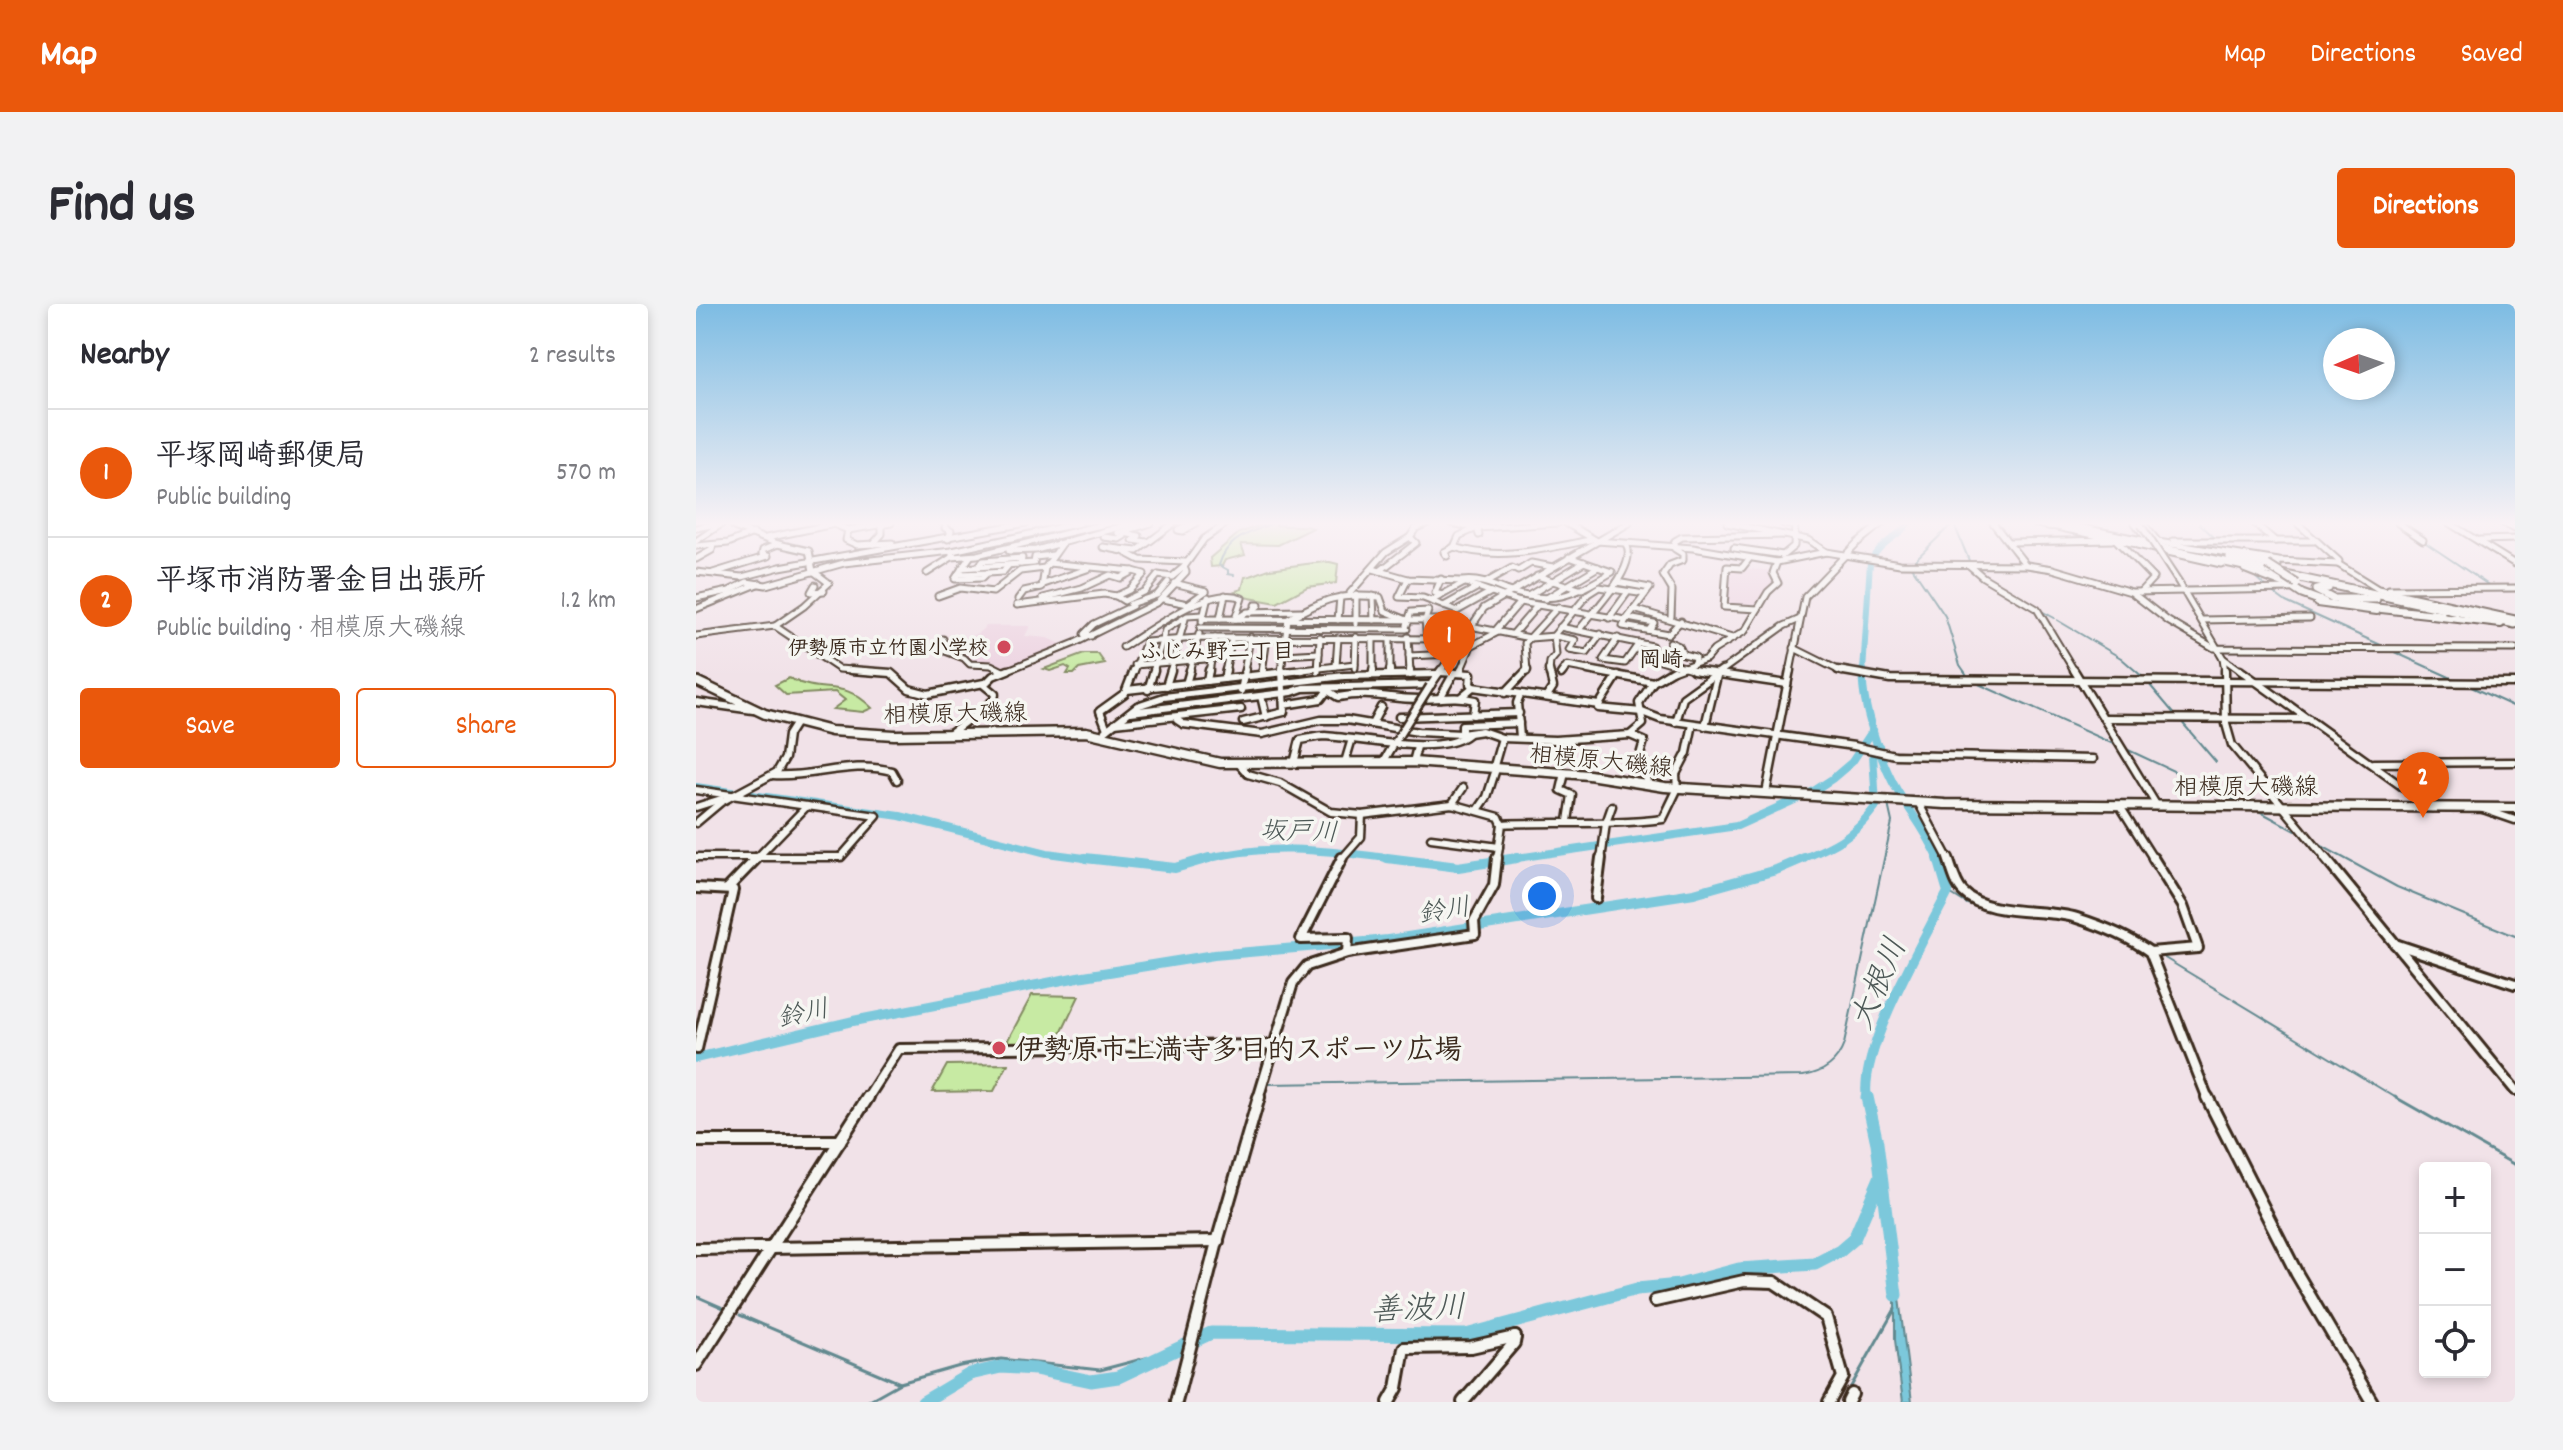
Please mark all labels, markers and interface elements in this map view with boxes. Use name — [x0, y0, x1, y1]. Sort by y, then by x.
text: Map — [40, 29, 98, 84]
text: Map — [2224, 36, 2266, 76]
text: Directions — [2310, 36, 2416, 76]
text: Saved — [2460, 36, 2523, 76]
text: Find us — [48, 168, 196, 248]
button: Directions — [2337, 168, 2515, 248]
north arrow — [2323, 328, 2395, 400]
text: Nearby — [80, 332, 169, 381]
text: 2 results — [529, 338, 616, 375]
text: 平塚岡崎郵便局 — [156, 437, 366, 480]
text: 1 — [103, 455, 109, 492]
text: 570 m — [556, 455, 616, 492]
text: Public building — [156, 480, 291, 517]
text: 平塚市消防署金目出張所 — [156, 562, 486, 605]
text: 2 — [100, 583, 112, 620]
text: 1.2 km — [560, 583, 616, 620]
pin: 1 — [1423, 610, 1475, 676]
text: Public building · 相模原大磯線 — [156, 611, 465, 648]
place label: 伊勢原市立竹園小学校 — [788, 636, 988, 664]
marker: 伊勢原市立竹園小学校 — [995, 638, 1013, 656]
district label: ふじみ野二丁目 — [1140, 638, 1294, 669]
district label: 岡崎 — [1639, 646, 1683, 677]
button: Save — [80, 688, 340, 768]
button: Share — [356, 688, 616, 768]
street label: 相模原大磯線 — [883, 698, 1027, 734]
street label: 相模原大磯線 — [1527, 739, 1674, 787]
pin: 2 — [2397, 752, 2449, 818]
street label: 相模原大磯線 — [2174, 772, 2318, 806]
water label: 坂戸川 — [1259, 814, 1339, 853]
your location — [1522, 876, 1562, 916]
water label: 鈴川 — [1416, 890, 1473, 935]
water label: 大根川 — [1842, 932, 1922, 1038]
water label: 鈴川 — [774, 992, 833, 1039]
place label: 伊勢原市上満寺多目的スポーツ広場 — [1015, 1033, 1462, 1073]
marker: 伊勢原市上満寺多目的スポーツ広場 — [990, 1039, 1008, 1057]
map controls — [2419, 1162, 2491, 1378]
button: + — [2419, 1162, 2491, 1234]
button: − — [2419, 1234, 2491, 1306]
water label: 善波川 — [1369, 1287, 1467, 1337]
button: locate — [2419, 1306, 2491, 1378]

